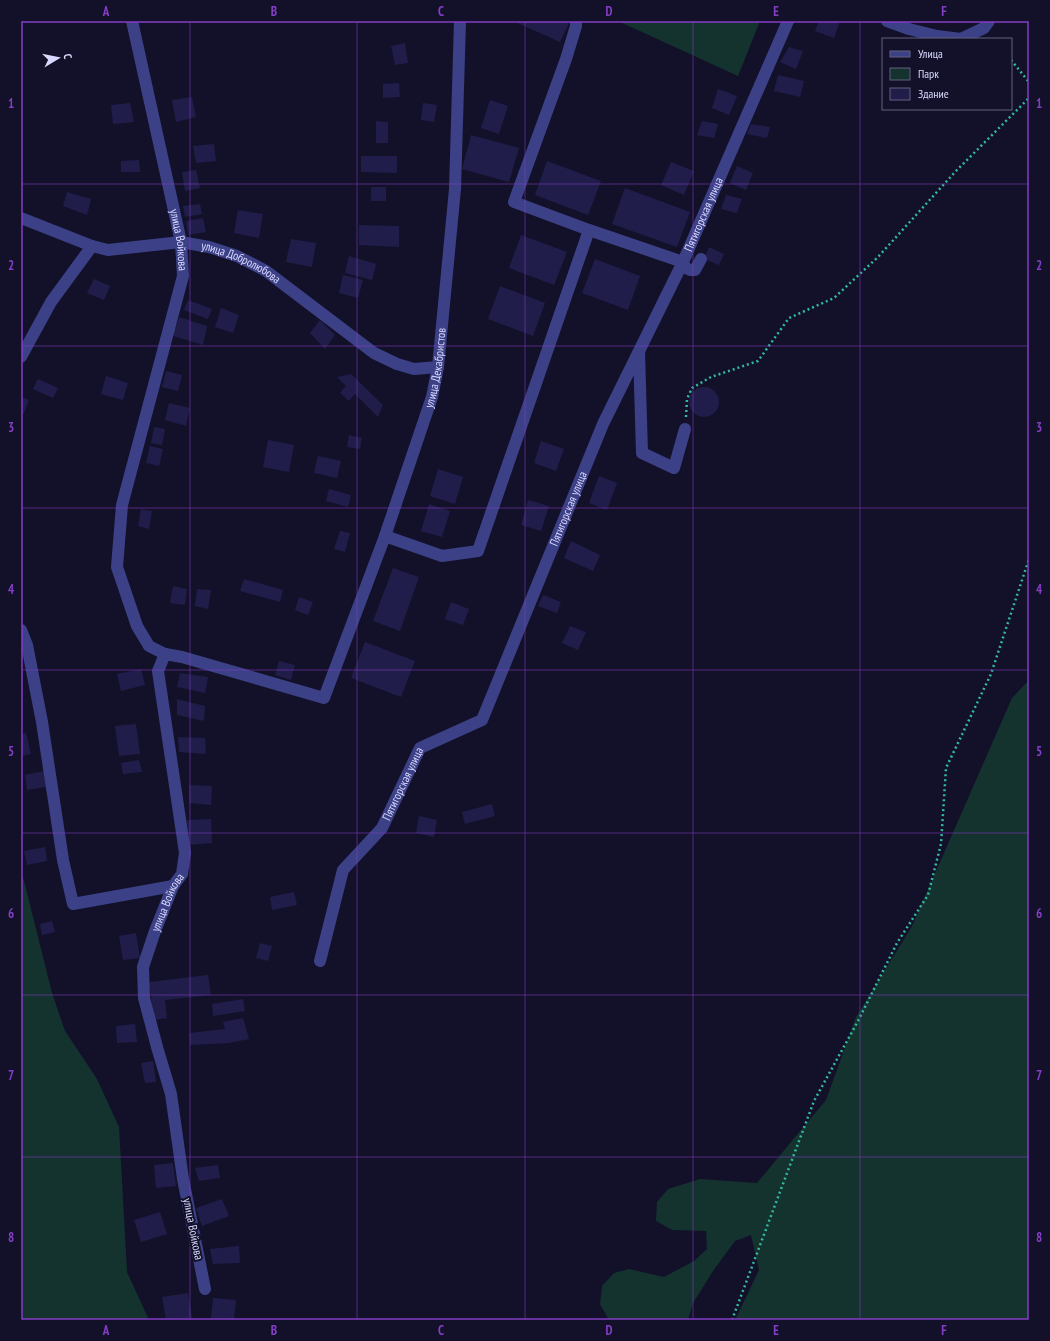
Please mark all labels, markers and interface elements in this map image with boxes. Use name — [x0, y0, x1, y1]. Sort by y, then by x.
text: A — [102, 3, 110, 20]
text: B — [271, 3, 277, 20]
text: C — [438, 3, 444, 20]
text: D — [606, 3, 613, 20]
text: E — [773, 3, 779, 20]
text: F — [941, 3, 947, 20]
north arrow — [38, 38, 78, 78]
legend — [882, 38, 1012, 110]
text: Улица — [918, 46, 943, 61]
text: С — [61, 53, 75, 60]
text: Парк — [918, 66, 939, 81]
text: Здание — [918, 86, 949, 101]
text: 1 — [8, 95, 14, 112]
text: 1 — [1036, 95, 1042, 112]
street label: Пятигорская улица — [680, 175, 726, 254]
street label: улица Войкова — [167, 207, 191, 272]
street label: улица Добролюбова — [200, 238, 284, 287]
text: 2 — [8, 257, 14, 274]
text: 2 — [1036, 257, 1042, 274]
street label: улица Декабристов — [421, 327, 449, 410]
text: 3 — [8, 419, 14, 436]
text: 3 — [1036, 419, 1042, 436]
street label: Пятигорская улица — [546, 469, 590, 548]
text: 4 — [8, 581, 15, 598]
text: 4 — [1036, 581, 1043, 598]
text: 5 — [8, 743, 14, 760]
text: 5 — [1036, 743, 1042, 760]
street label: Пятигорская улица — [379, 744, 426, 823]
street label: улица Войкова — [148, 870, 187, 934]
text: 6 — [8, 905, 14, 922]
text: 6 — [1036, 905, 1042, 922]
text: 7 — [8, 1067, 14, 1084]
text: 7 — [1036, 1067, 1042, 1084]
street label: улица Войкова — [180, 1197, 207, 1261]
text: 8 — [8, 1229, 14, 1246]
text: 8 — [1036, 1229, 1042, 1246]
text: A — [102, 1322, 110, 1339]
text: B — [271, 1322, 277, 1339]
text: C — [438, 1322, 444, 1339]
text: D — [606, 1322, 613, 1339]
text: E — [773, 1322, 779, 1339]
text: F — [941, 1322, 947, 1339]

